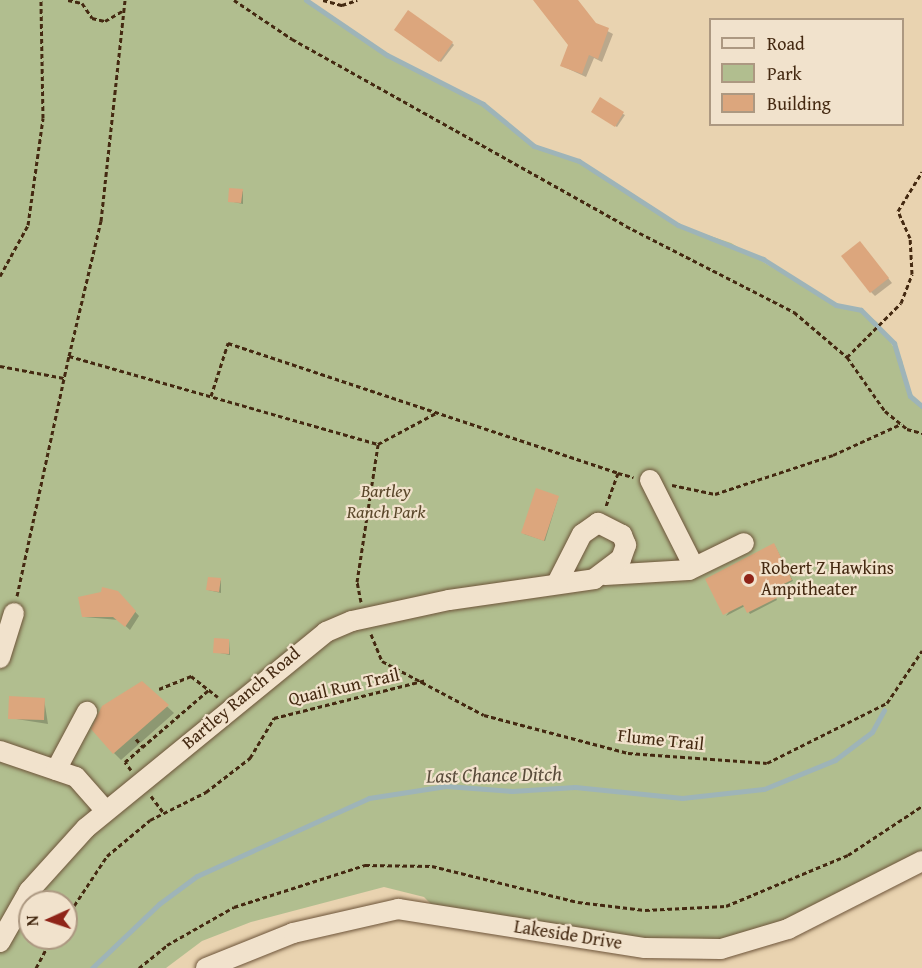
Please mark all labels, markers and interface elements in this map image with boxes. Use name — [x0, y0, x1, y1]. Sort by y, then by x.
legend — [709, 18, 904, 126]
text: Road — [767, 30, 805, 57]
text: Park — [767, 60, 802, 87]
text: Building — [767, 90, 831, 117]
park label: Bartley Ranch Park — [347, 481, 425, 524]
place label: Robert Z Hawkins Ampitheater — [761, 558, 894, 600]
marker: Robert Z Hawkins Ampitheater — [742, 572, 756, 586]
street label: Bartley Ranch Road — [178, 642, 304, 754]
street label: Quail Run Trail — [286, 664, 402, 710]
street label: Flume Trail — [617, 725, 705, 755]
water label: Last Chance Ditch — [426, 761, 562, 787]
north arrow — [18, 890, 78, 950]
text: N — [20, 915, 44, 927]
street label: Lakeside Drive — [512, 916, 624, 954]

